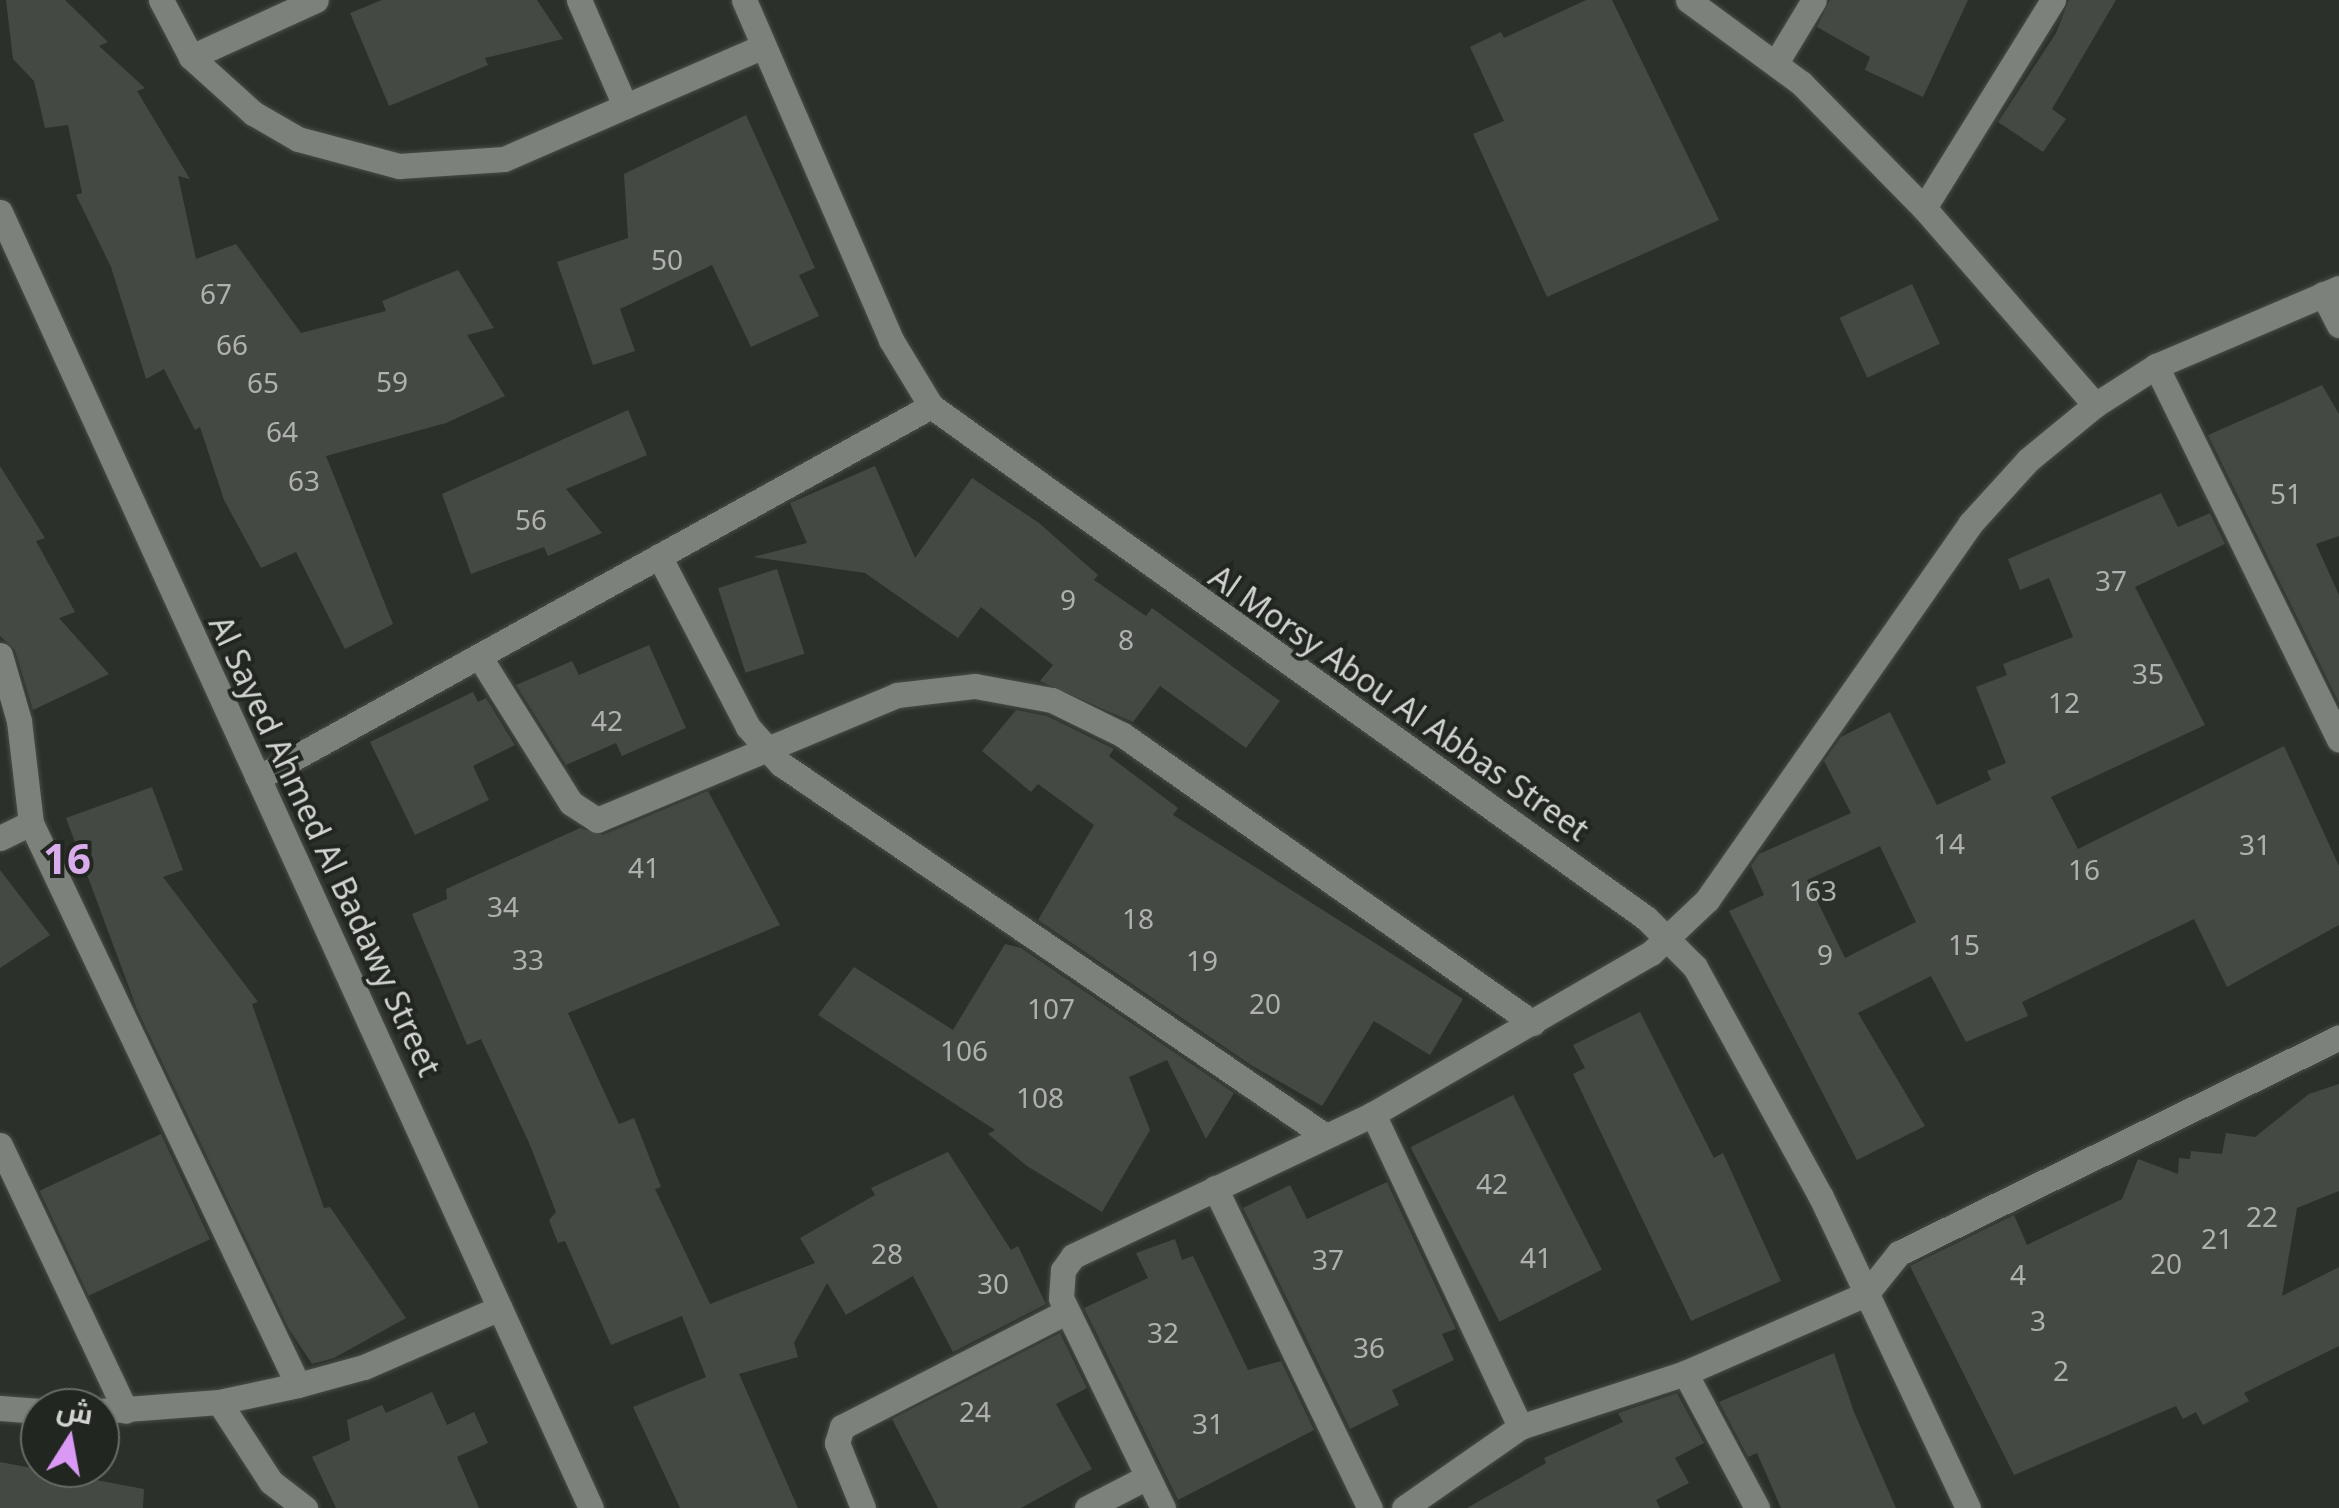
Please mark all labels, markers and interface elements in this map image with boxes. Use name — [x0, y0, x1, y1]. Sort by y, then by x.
house number: 50 — [651, 242, 683, 276]
house number: 67 — [200, 276, 232, 310]
house number: 66 — [216, 327, 248, 361]
house number: 59 — [376, 364, 408, 398]
house number: 65 — [247, 365, 279, 399]
house number: 64 — [266, 414, 298, 448]
house number: 63 — [288, 463, 320, 497]
house number: 51 — [2270, 476, 2302, 510]
house number: 56 — [515, 502, 547, 536]
street label: Al Morsy Abou Al Abbas Street — [1202, 557, 1596, 849]
house number: 37 — [2095, 563, 2127, 597]
house number: 9 — [1060, 582, 1076, 616]
street label: Al Sayed Ahmed Al Badawy Street — [201, 610, 449, 1082]
house number: 8 — [1118, 622, 1134, 656]
house number: 35 — [2132, 656, 2164, 690]
house number: 12 — [2048, 685, 2080, 719]
house number: 42 — [591, 703, 623, 737]
house number: 14 — [1933, 826, 1965, 860]
house number: 31 — [2239, 827, 2271, 861]
district label: 16 — [43, 833, 91, 883]
house number: 41 — [628, 850, 660, 884]
house number: 16 — [2068, 852, 2100, 886]
house number: 163 — [1789, 873, 1837, 907]
house number: 34 — [487, 889, 519, 923]
house number: 18 — [1122, 901, 1154, 935]
house number: 15 — [1948, 927, 1980, 961]
house number: 9 — [1817, 937, 1833, 971]
house number: 33 — [512, 942, 544, 976]
house number: 19 — [1186, 943, 1218, 977]
house number: 20 — [1249, 986, 1281, 1020]
house number: 107 — [1027, 991, 1075, 1025]
house number: 106 — [940, 1033, 988, 1067]
house number: 108 — [1016, 1080, 1064, 1114]
house number: 42 — [1476, 1166, 1508, 1200]
house number: 22 — [2246, 1199, 2278, 1233]
house number: 21 — [2201, 1221, 2233, 1255]
house number: 28 — [871, 1236, 903, 1270]
house number: 41 — [1520, 1240, 1552, 1274]
house number: 37 — [1312, 1242, 1344, 1276]
house number: 20 — [2150, 1246, 2182, 1280]
house number: 4 — [2010, 1257, 2026, 1291]
house number: 30 — [977, 1266, 1009, 1300]
house number: 3 — [2030, 1303, 2046, 1337]
house number: 32 — [1147, 1315, 1179, 1349]
house number: 36 — [1353, 1330, 1385, 1364]
house number: 2 — [2053, 1353, 2069, 1387]
north arrow — [20, 1388, 120, 1488]
text: ش — [54, 1388, 97, 1433]
house number: 24 — [959, 1394, 991, 1428]
house number: 31 — [1192, 1406, 1224, 1440]

